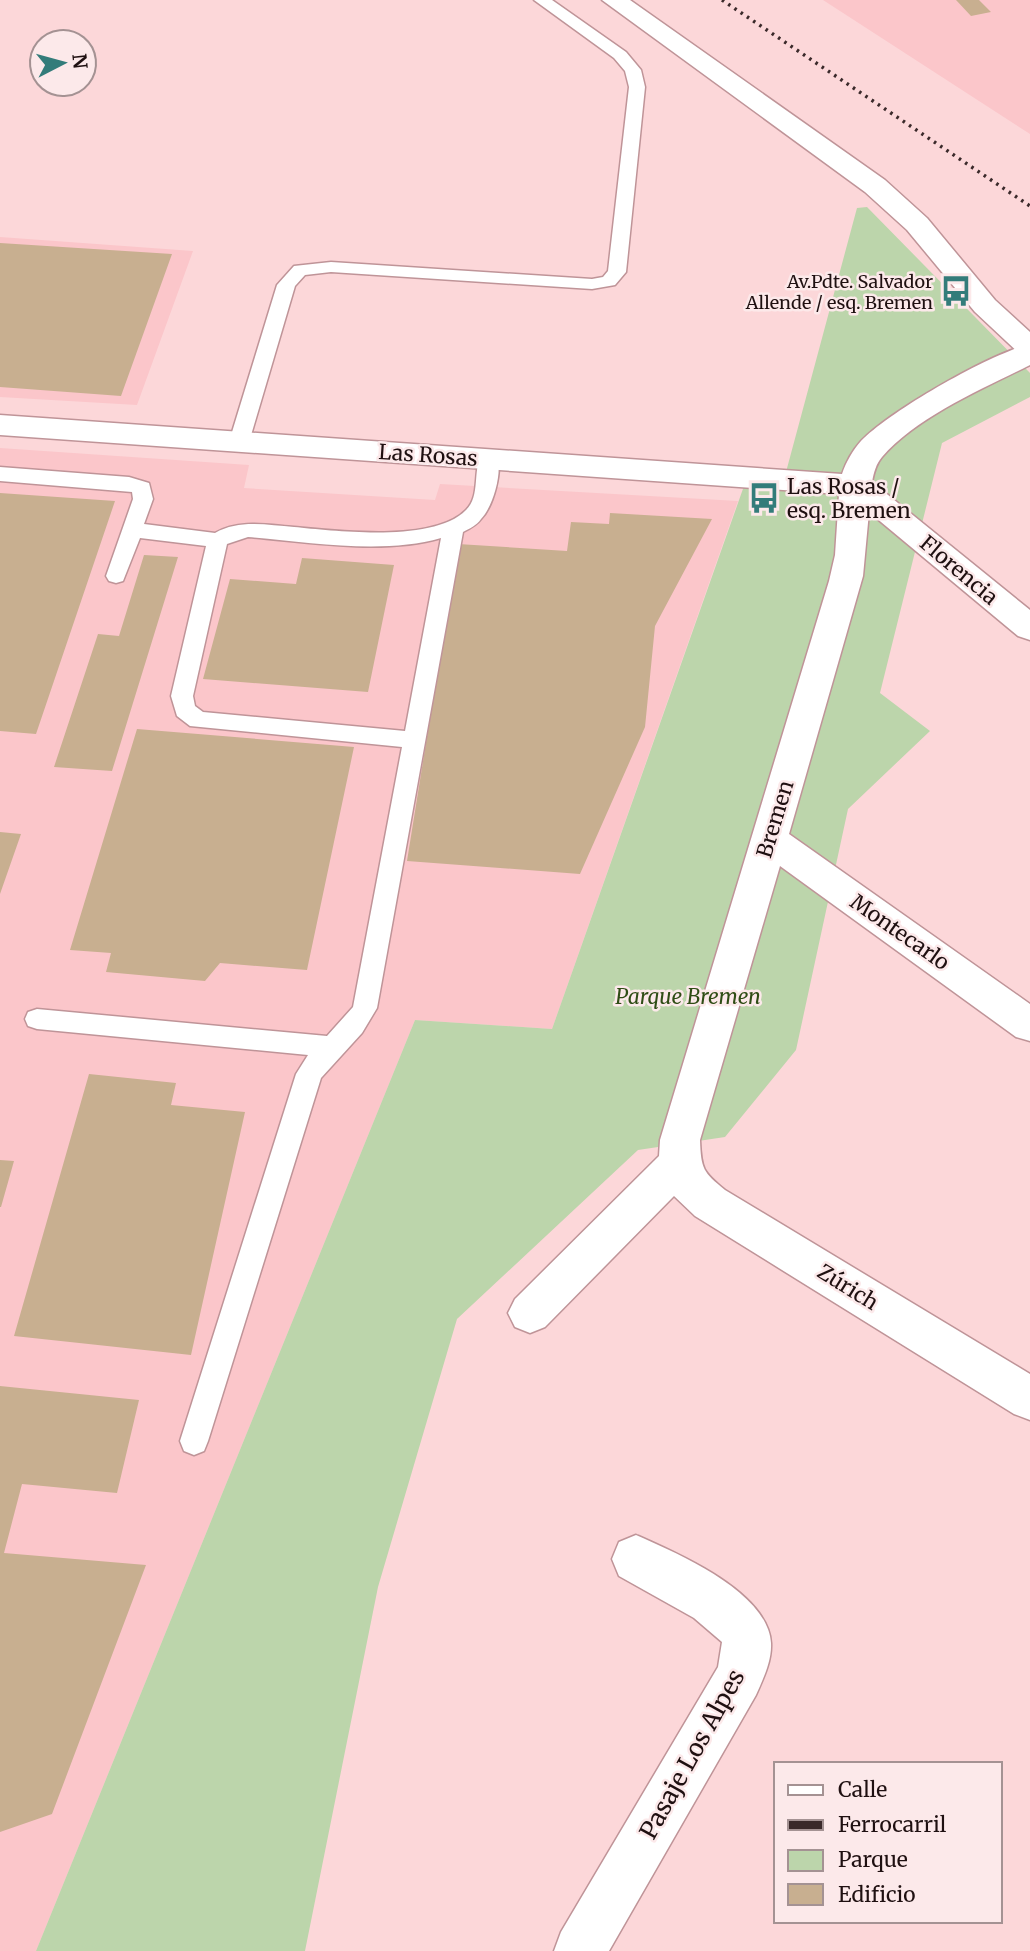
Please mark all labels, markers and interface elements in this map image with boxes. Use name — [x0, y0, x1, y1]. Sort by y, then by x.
north arrow — [28, 28, 98, 98]
text: N — [67, 53, 93, 70]
place label: Av.Pdte. Salvador Allende / esq. Bremen — [745, 270, 933, 314]
bus stop icon: Av.Pdte. Salvador Allende / esq. Bremen — [939, 274, 973, 308]
street label: Las Rosas — [378, 438, 478, 472]
place label: Las Rosas / esq. Bremen — [787, 473, 911, 524]
bus stop icon: Las Rosas / esq. Bremen — [747, 481, 781, 515]
street label: Florencia — [914, 529, 1004, 611]
street label: Bremen — [750, 777, 800, 861]
street label: Montecarlo — [845, 888, 955, 976]
park label: Parque Bremen — [615, 983, 761, 1010]
street label: Zúrich — [813, 1258, 883, 1316]
street label: Pasaje Los Alpes — [633, 1664, 751, 1844]
legend — [774, 1762, 1002, 1923]
text: Calle — [838, 1776, 887, 1803]
text: Ferrocarril — [838, 1811, 947, 1838]
text: Parque — [838, 1846, 908, 1873]
text: Edificio — [838, 1881, 915, 1908]

